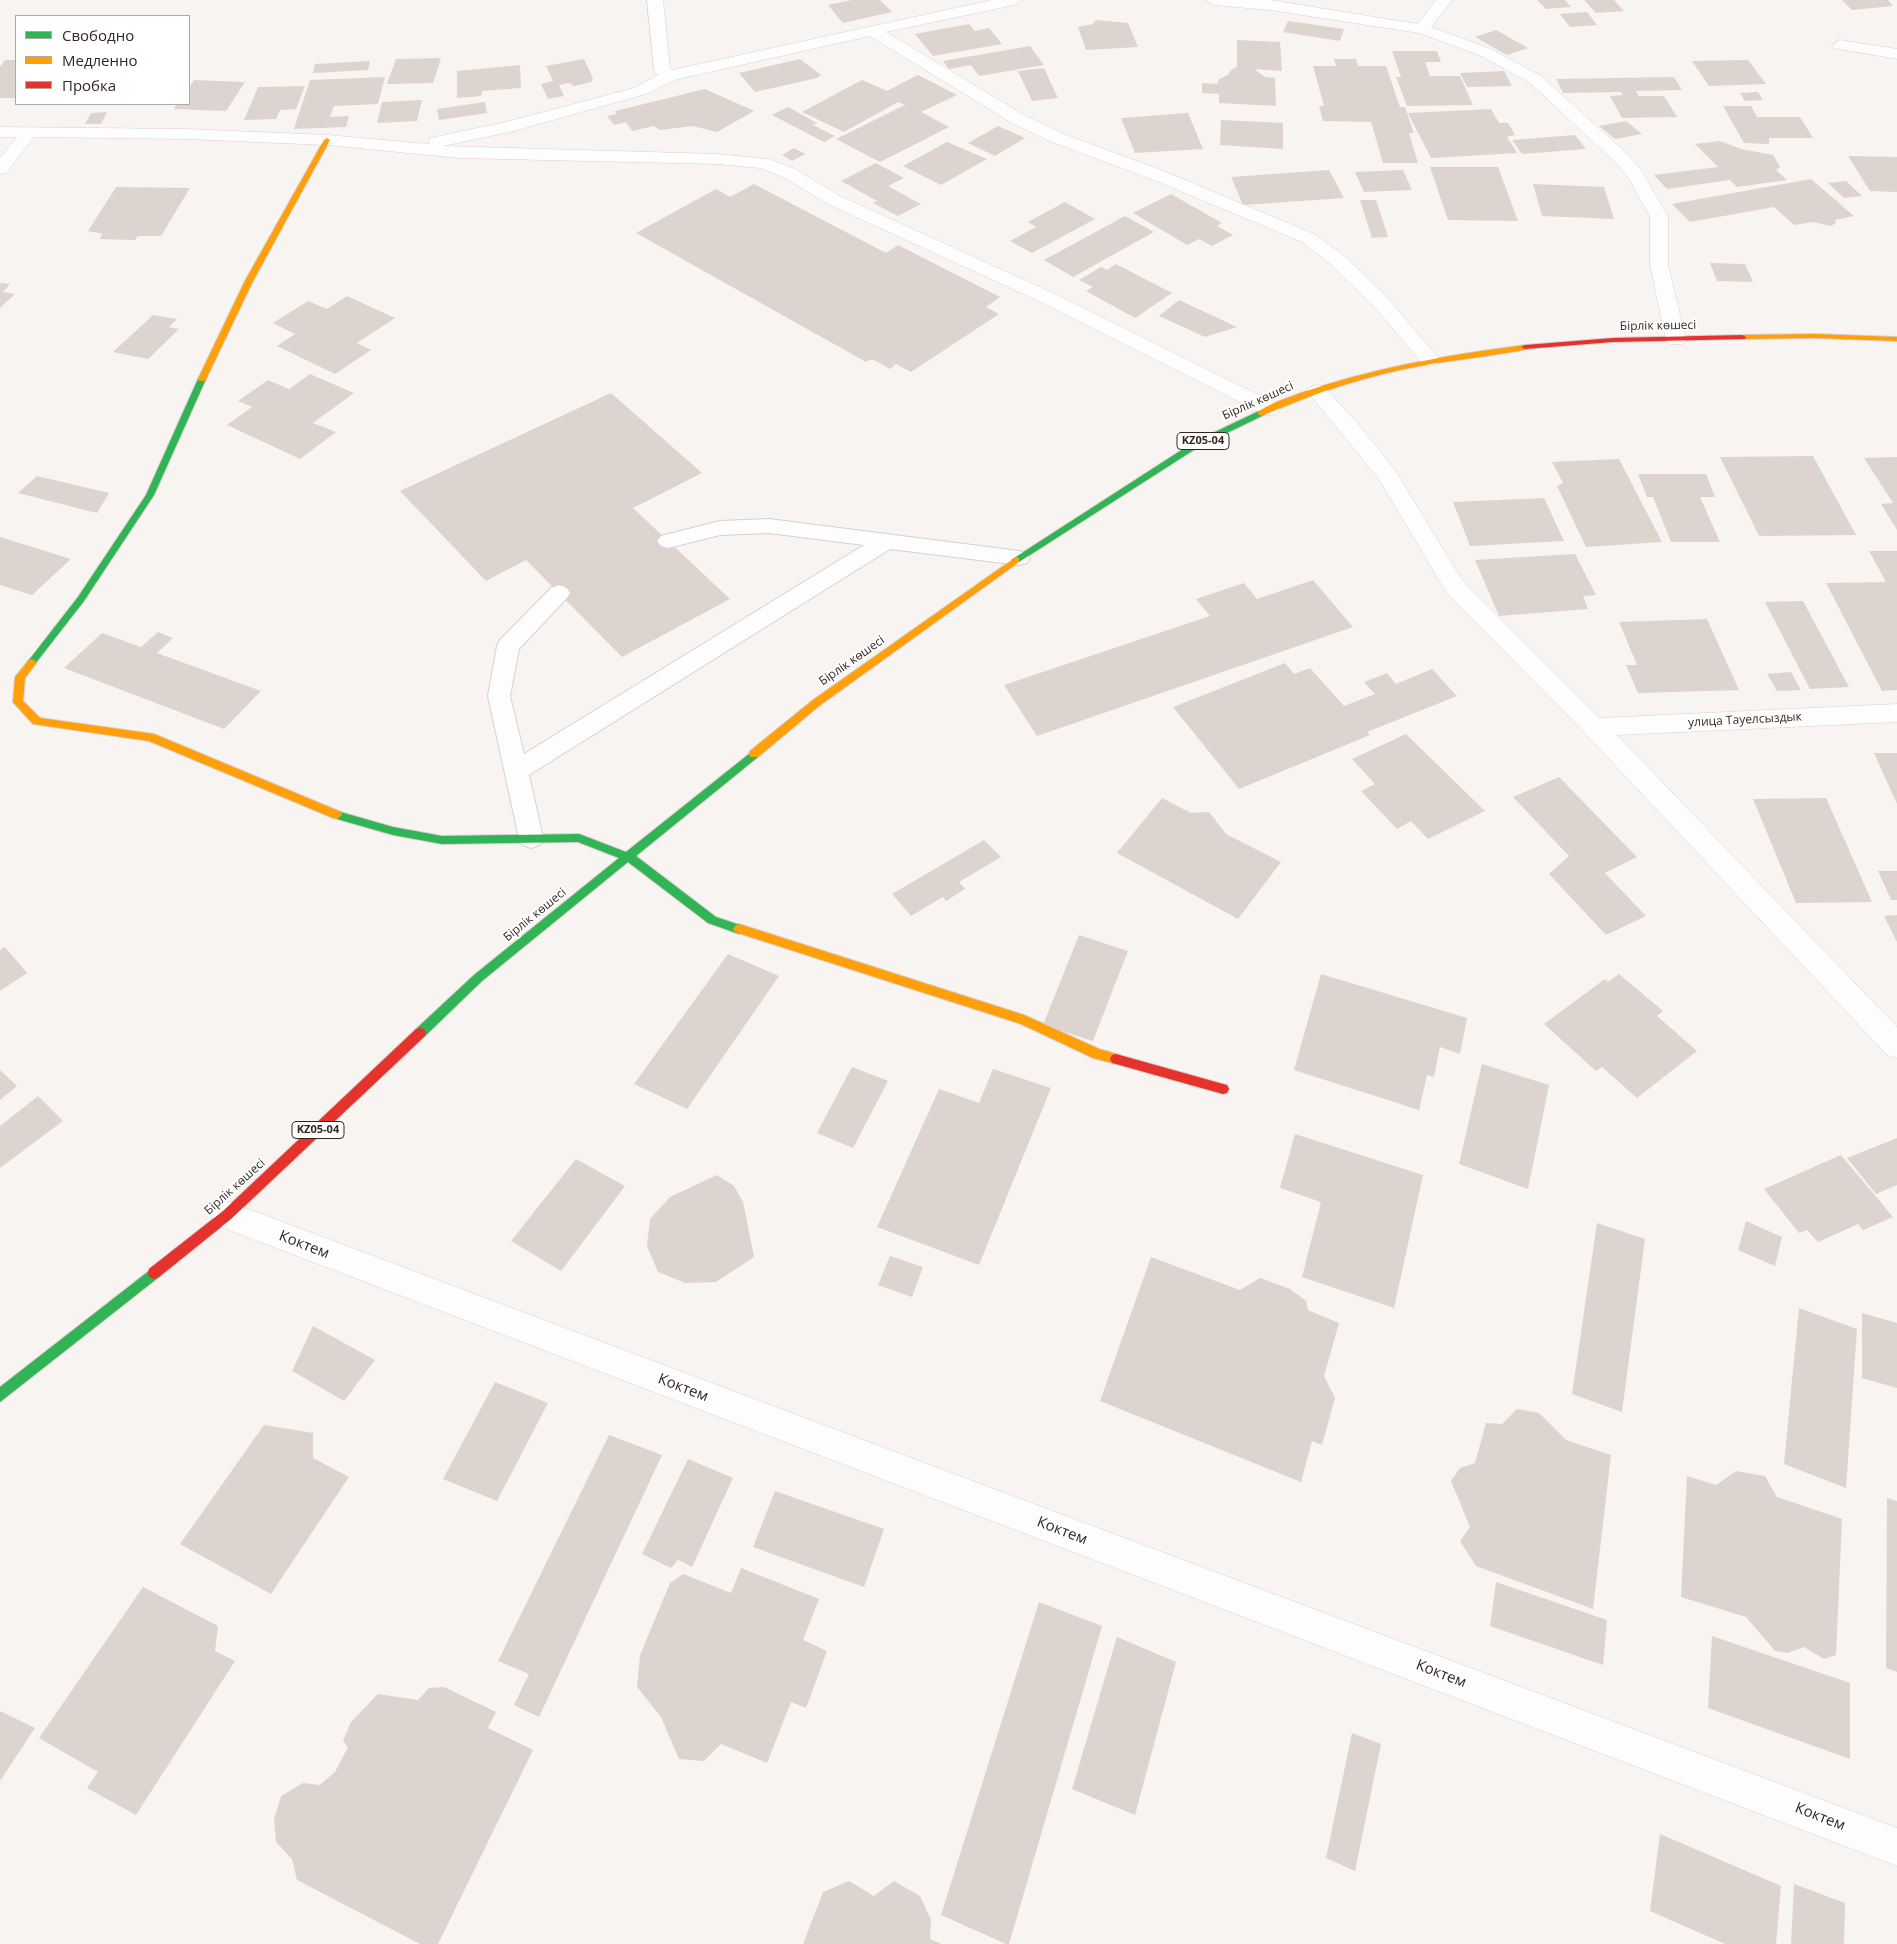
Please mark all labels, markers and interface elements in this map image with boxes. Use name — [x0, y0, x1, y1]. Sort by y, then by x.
legend — [15, 15, 190, 105]
text: Свободно — [62, 25, 134, 45]
text: Медленно — [62, 50, 138, 70]
text: Пробка — [62, 75, 116, 95]
street label: Бірлік көшесі — [1620, 318, 1696, 334]
street label: Бірлік көшесі — [1220, 379, 1296, 423]
road number: KZ05-04 — [1177, 432, 1229, 450]
street label: Бірлік көшесі — [817, 633, 887, 689]
street label: улица Тауелсыздык — [1688, 710, 1802, 730]
street label: Бірлік көшесі — [501, 885, 569, 945]
road number: KZ05-04 — [292, 1122, 344, 1138]
street label: Бірлік көшесі — [202, 1156, 268, 1218]
street label: Коктем — [276, 1227, 332, 1263]
street label: Коктем — [655, 1370, 711, 1406]
street label: Коктем — [1034, 1513, 1090, 1549]
street label: Коктем — [1413, 1656, 1469, 1692]
street label: Коктем — [1792, 1799, 1848, 1835]

